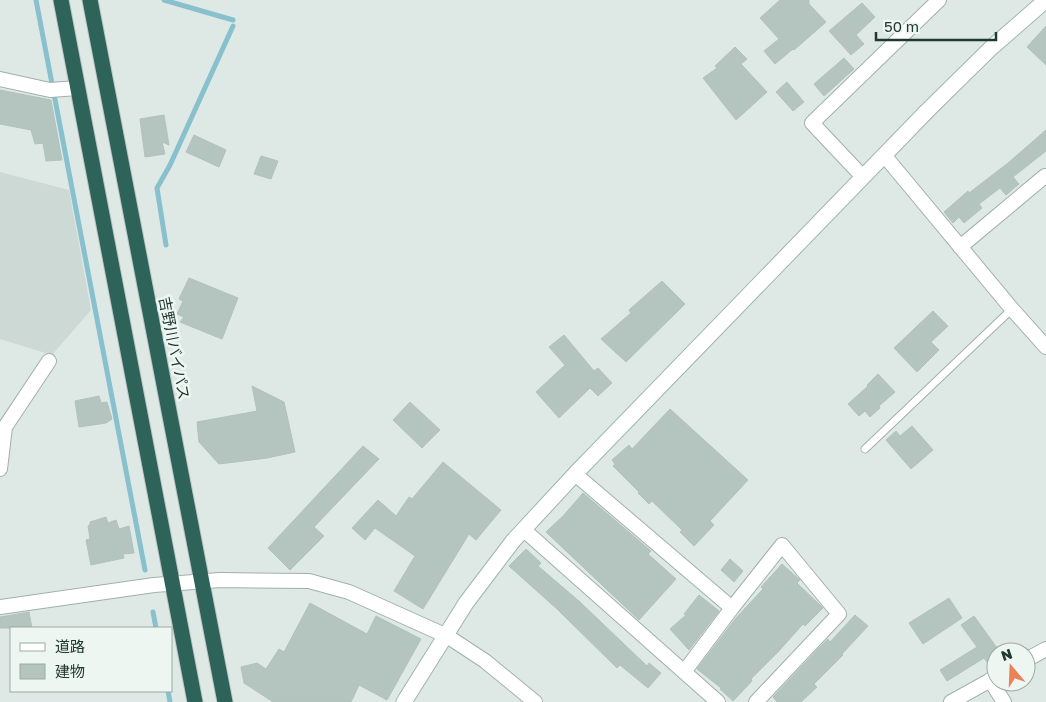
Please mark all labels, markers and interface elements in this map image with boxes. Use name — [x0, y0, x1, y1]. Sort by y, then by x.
scale bar — [876, 10, 996, 42]
text: 50 m — [884, 17, 919, 35]
street label: 吉野川バイパス — [156, 295, 194, 401]
legend — [10, 627, 172, 692]
text: 道路 — [55, 637, 85, 655]
north arrow — [986, 642, 1036, 692]
text: N — [999, 644, 1014, 664]
text: 建物 — [55, 662, 85, 680]

